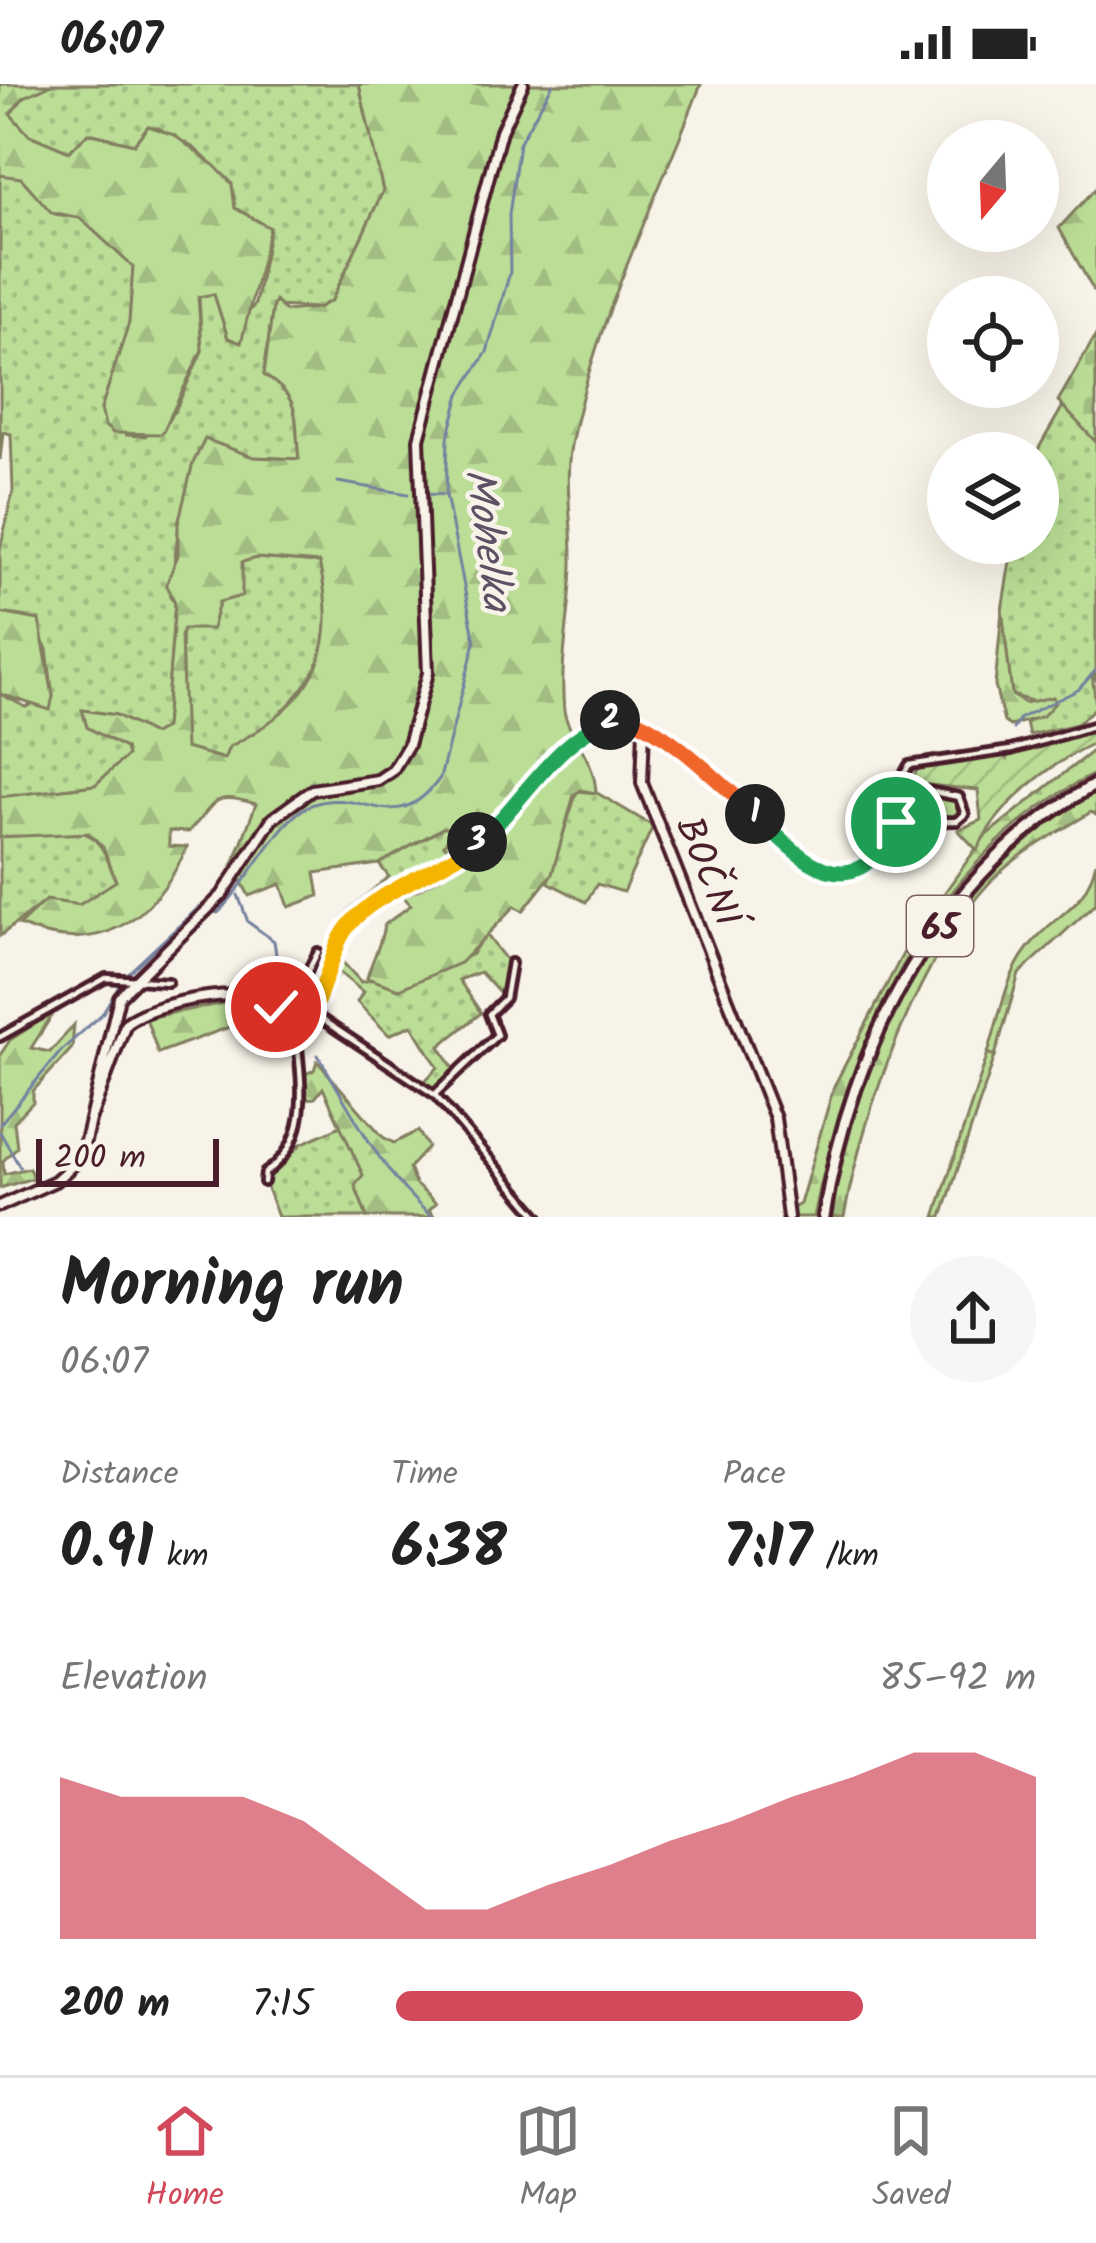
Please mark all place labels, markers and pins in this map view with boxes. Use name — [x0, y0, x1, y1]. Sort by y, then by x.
pin: 2 — [580, 690, 640, 750]
pin — [845, 771, 947, 873]
pin: 1 — [725, 784, 785, 844]
pin: 3 — [447, 812, 507, 872]
pin — [225, 956, 327, 1058]

